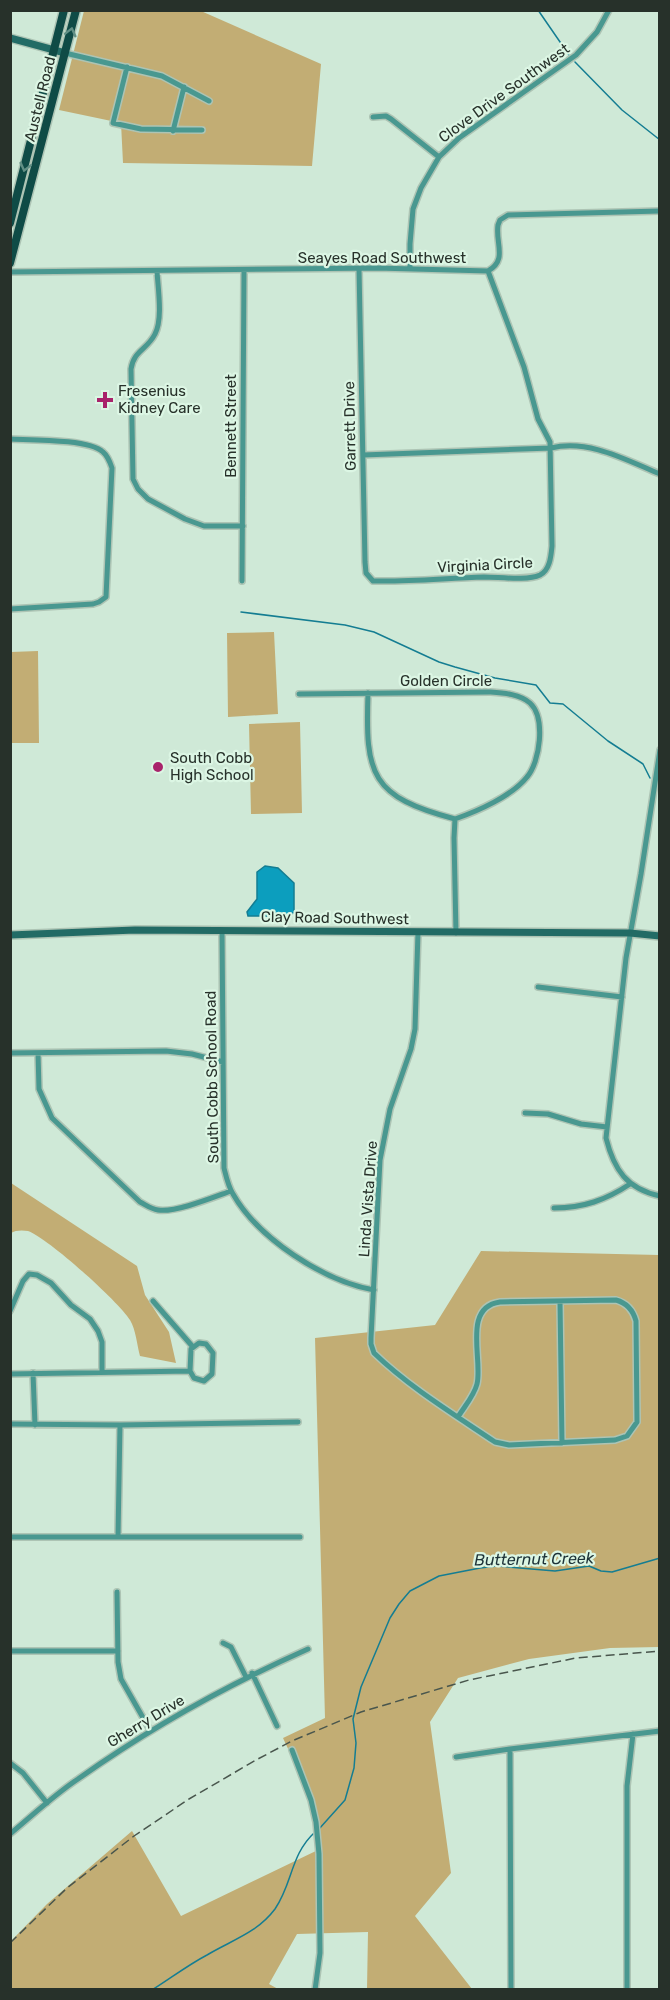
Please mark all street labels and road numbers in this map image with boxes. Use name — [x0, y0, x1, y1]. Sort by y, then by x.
street label: Clove Drive Southwest — [435, 39, 573, 147]
street label: Austell Road — [21, 54, 59, 144]
street label: Seayes Road Southwest — [298, 249, 466, 267]
street label: Bennett Street — [222, 374, 240, 478]
street label: Garrett Drive — [340, 381, 360, 471]
street label: Virginia Circle — [437, 554, 533, 576]
street label: Golden Circle — [400, 672, 492, 690]
street label: Clay Road Southwest — [261, 908, 409, 928]
street label: South Cobb School Road — [201, 991, 223, 1163]
street label: Linda Vista Drive — [355, 1140, 381, 1258]
street label: Gherry Drive — [104, 1691, 188, 1751]

